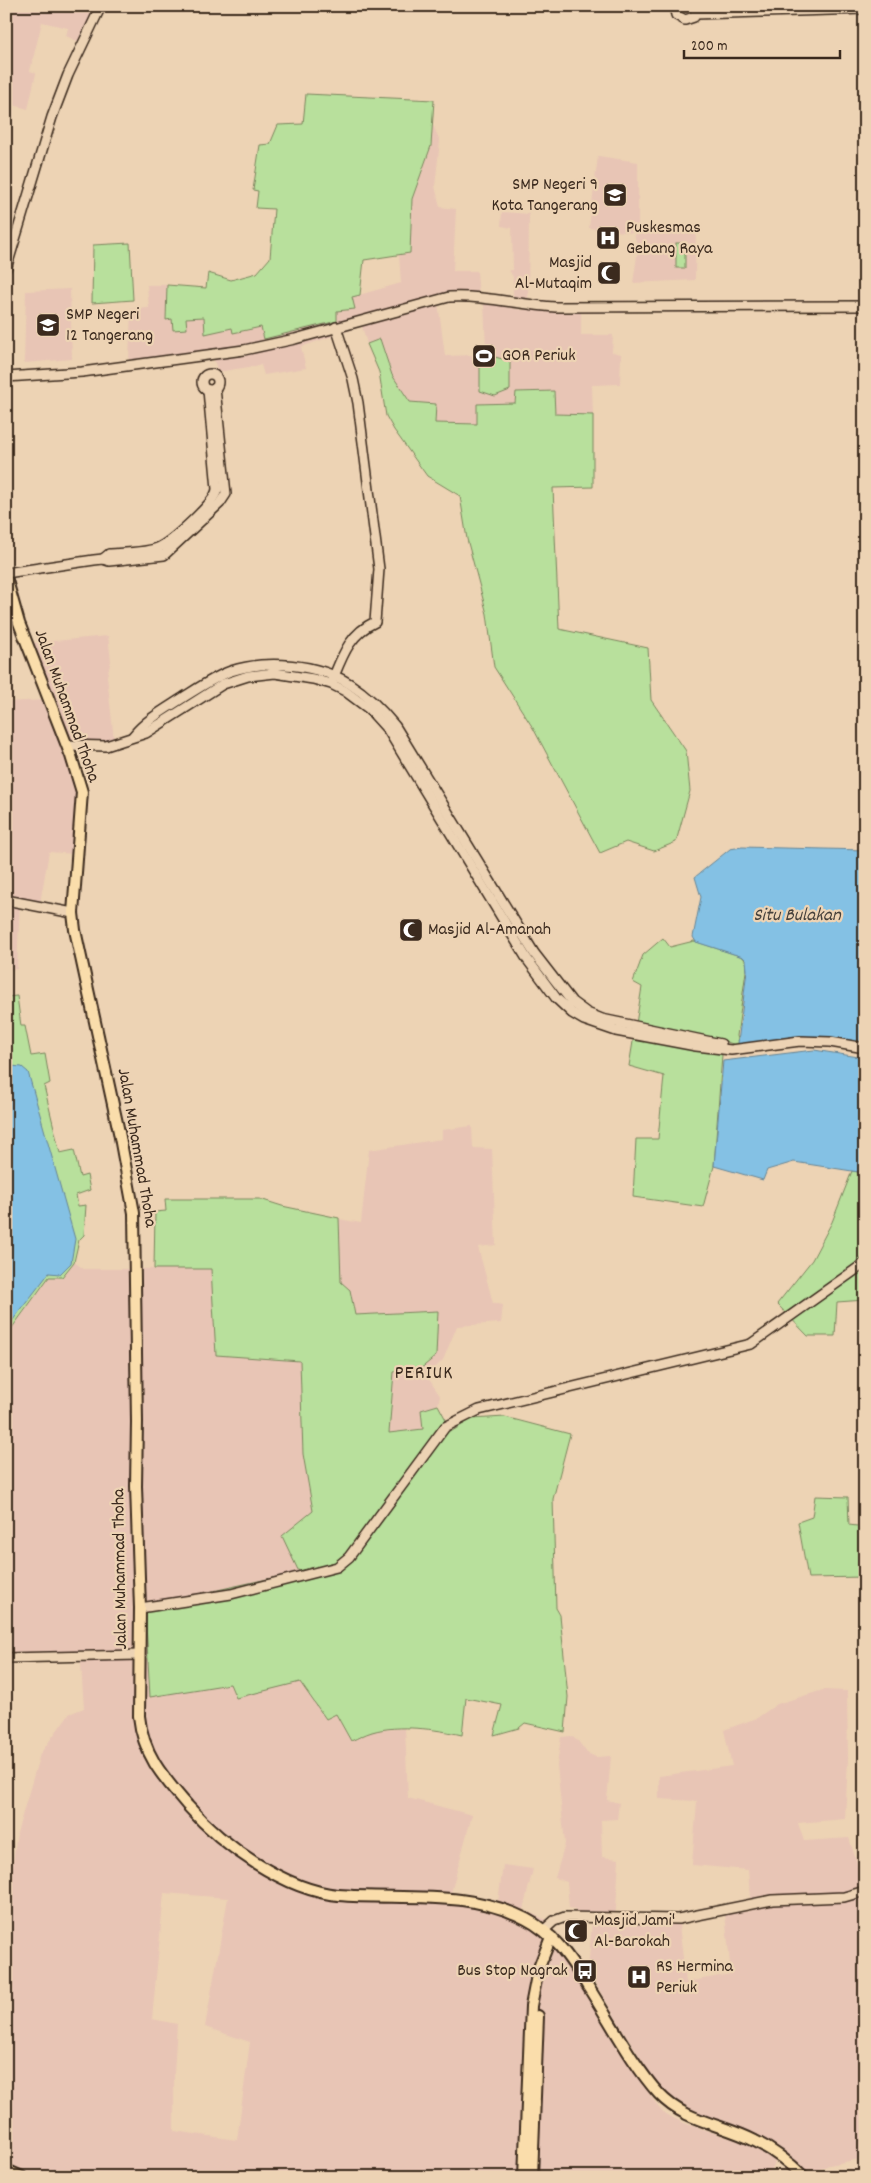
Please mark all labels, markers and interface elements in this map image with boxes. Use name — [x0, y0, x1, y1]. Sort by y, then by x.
scale bar — [684, 28, 840, 60]
text: 200 m — [691, 36, 728, 58]
place label: SMP Negeri 9 Kota Tangerang — [491, 173, 598, 219]
school or university icon: SMP Negeri 9 Kota Tangerang — [602, 182, 628, 208]
place label: Puskesmas Gebang Raya — [626, 216, 713, 262]
hospital icon: Puskesmas Gebang Raya — [595, 225, 621, 251]
place label: Masjid Al-Mutaqim — [515, 251, 592, 297]
mosque icon: Masjid Al-Mutaqim — [596, 260, 622, 286]
place label: SMP Negeri 12 Tangerang — [66, 303, 153, 349]
school or university icon: SMP Negeri 12 Tangerang — [35, 312, 61, 338]
sports icon: GOR Periuk — [471, 343, 497, 369]
place label: GOR Periuk — [502, 344, 576, 369]
street label: Jalan Muhammad Thoha — [27, 626, 105, 786]
water label: Situ Bulakan — [753, 903, 842, 930]
mosque icon: Masjid Al-Amanah — [398, 917, 424, 943]
place label: Masjid Al-Amanah — [428, 918, 551, 943]
street label: Jalan Muhammad Thoha — [110, 1067, 162, 1230]
district label: PERIUK — [395, 1360, 453, 1388]
street label: Jalan Muhammad Thoha — [107, 1488, 135, 1650]
place label: Masjid Jami' Al-Barokah — [594, 1909, 675, 1955]
mosque icon: Masjid Jami' Al-Barokah — [563, 1918, 589, 1944]
place label: RS Hermina Periuk — [656, 1955, 734, 2001]
bus stop icon: Bus Stop Nagrak — [572, 1958, 598, 1984]
place label: Bus Stop Nagrak — [457, 1959, 568, 1984]
hospital icon: RS Hermina Periuk — [626, 1964, 652, 1990]

